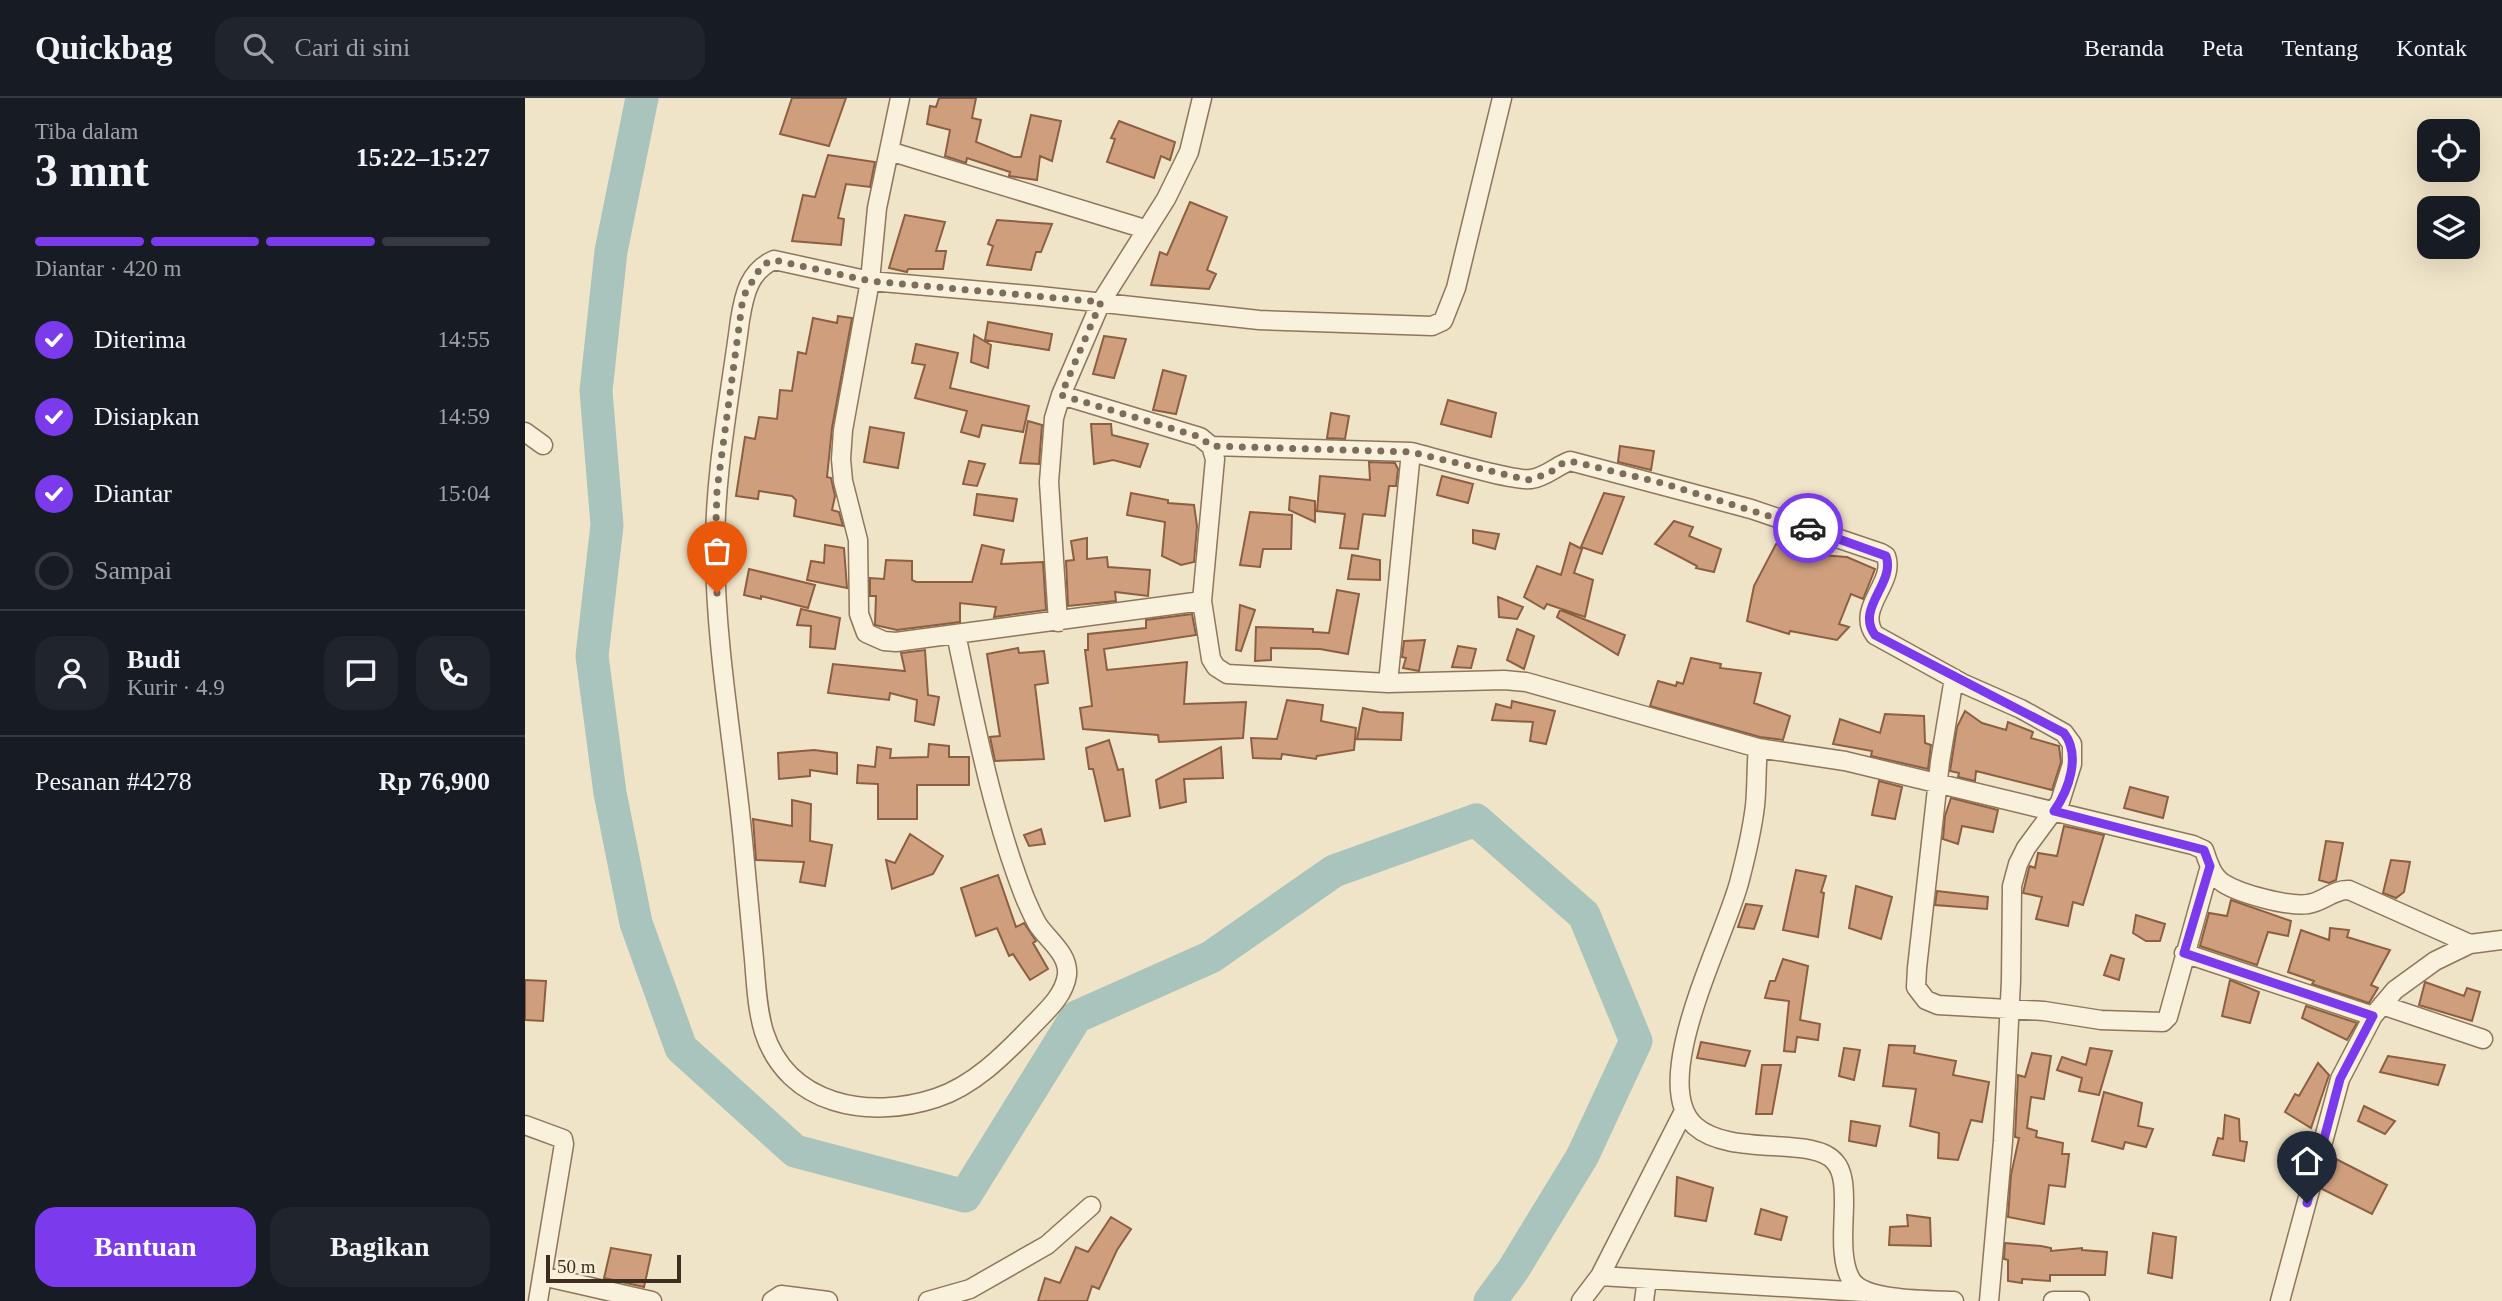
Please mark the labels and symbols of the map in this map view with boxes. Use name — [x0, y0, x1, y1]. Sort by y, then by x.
courier — [1773, 493, 1843, 563]
pin — [687, 521, 747, 593]
pin — [2277, 1131, 2337, 1203]
scale bar — [546, 1252, 681, 1284]

